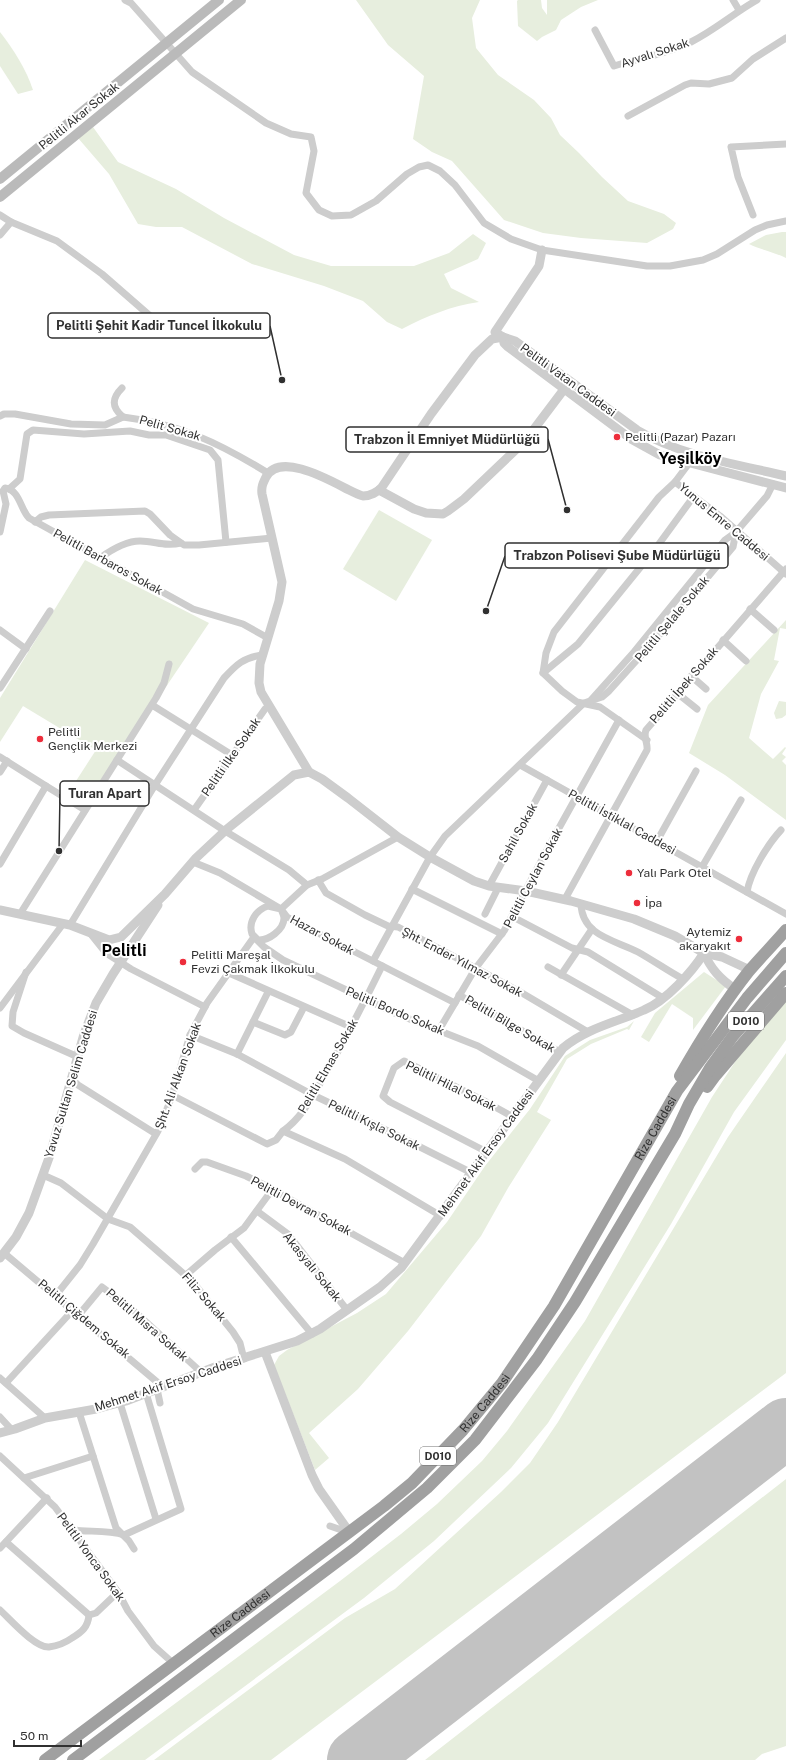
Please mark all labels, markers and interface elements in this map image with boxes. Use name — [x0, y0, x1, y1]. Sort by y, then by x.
street label: Ayvalı Sokak — [619, 35, 691, 71]
street label: Pelitli Akar Sokak — [36, 79, 122, 153]
callout: Pelitli Şehit Kadir Tuncel İlkokulu — [48, 313, 270, 338]
text: Pelitli Şehit Kadir Tuncel İlkokulu — [56, 317, 262, 333]
street label: Pelitli Vatan Caddesi — [517, 341, 619, 419]
street label: Pelit Sokak — [138, 413, 203, 444]
callout: Trabzon İl Emniyet Müdürlüğü — [346, 427, 548, 452]
place label: Pelitli (Pazar) Pazarı — [625, 430, 736, 444]
text: Trabzon İl Emniyet Müdürlüğü — [354, 431, 540, 447]
marker: Pelitli (Pazar) Pazarı — [612, 432, 622, 442]
district label: Yeşilköy — [658, 449, 722, 468]
street label: Yunus Emre Caddesi — [676, 480, 772, 564]
street label: Pelitli Barbaros Sokak — [51, 526, 165, 598]
callout: Trabzon Polisevi Şube Müdürlüğü — [505, 543, 728, 568]
text: Trabzon Polisevi Şube Müdürlüğü — [514, 548, 720, 563]
street label: Pelitli Şelale Sokak — [632, 573, 712, 665]
street label: Pelitli İpek Sokak — [647, 644, 721, 726]
street label: Pelitli İlke Sokak — [199, 715, 264, 799]
place label: Pelitli Gençlik Merkezi — [48, 725, 137, 753]
marker: Pelitli Gençlik Merkezi — [35, 734, 45, 744]
callout: Turan Apart — [60, 781, 149, 806]
text: Turan Apart — [68, 786, 142, 801]
street label: Pelitli İstiklal Caddesi — [566, 787, 678, 857]
street label: Sahil Sokak — [496, 801, 540, 865]
street label: Pelitli Ceylan Sokak — [501, 825, 565, 930]
place label: Yalı Park Otel — [637, 866, 712, 880]
marker: Yalı Park Otel — [624, 868, 634, 878]
place label: İpa — [645, 896, 662, 910]
marker: İpa — [632, 898, 642, 908]
street label: Hazar Sokak — [288, 912, 357, 958]
street label: Şht. Ender Yılmaz Sokak — [399, 924, 525, 1000]
place label: Aytemiz akaryakıt — [679, 925, 731, 953]
marker: Aytemiz akaryakıt — [734, 934, 744, 944]
district label: Pelitli — [102, 941, 146, 960]
place label: Pelitli Mareşal Fevzi Çakmak İlkokulu — [191, 948, 315, 976]
marker: Pelitli Mareşal Fevzi Çakmak İlkokulu — [178, 957, 188, 967]
street label: Pelitli Bordo Sokak — [343, 984, 447, 1038]
street label: Pelitli Bilge Sokak — [463, 993, 558, 1056]
street label: Yavuz Sultan Selim Caddesi — [42, 1008, 100, 1160]
road number: D010 — [728, 1012, 764, 1030]
street label: Pelitli Elmas Sokak — [295, 1016, 361, 1116]
street label: Şht. Ali Alkan Sokak — [152, 1020, 204, 1131]
street label: Pelitli Hilal Sokak — [404, 1058, 499, 1114]
street label: Mehmet Akif Ersoy Caddesi — [435, 1087, 537, 1219]
street label: Rize Caddesi — [632, 1094, 679, 1163]
street label: Pelitli Kışla Sokak — [326, 1097, 422, 1153]
street label: Pelitli Devran Sokak — [248, 1174, 354, 1239]
street label: Akasyalı Sokak — [280, 1230, 344, 1305]
street label: Filiz Sokak — [179, 1270, 229, 1324]
street label: Pelitli Çiğdem Sokak — [35, 1277, 133, 1362]
street label: Pelitli Mısra Sokak — [103, 1286, 191, 1364]
street label: Mehmet Akif Ersoy Caddesi — [93, 1354, 243, 1414]
street label: Rize Caddesi — [457, 1371, 513, 1435]
road number: D010 — [420, 1447, 456, 1465]
street label: Pelitli Yonca Sokak — [54, 1510, 128, 1604]
street label: Rize Caddesi — [207, 1587, 273, 1641]
scale bar — [14, 1722, 81, 1748]
text: 50 m — [20, 1729, 48, 1743]

